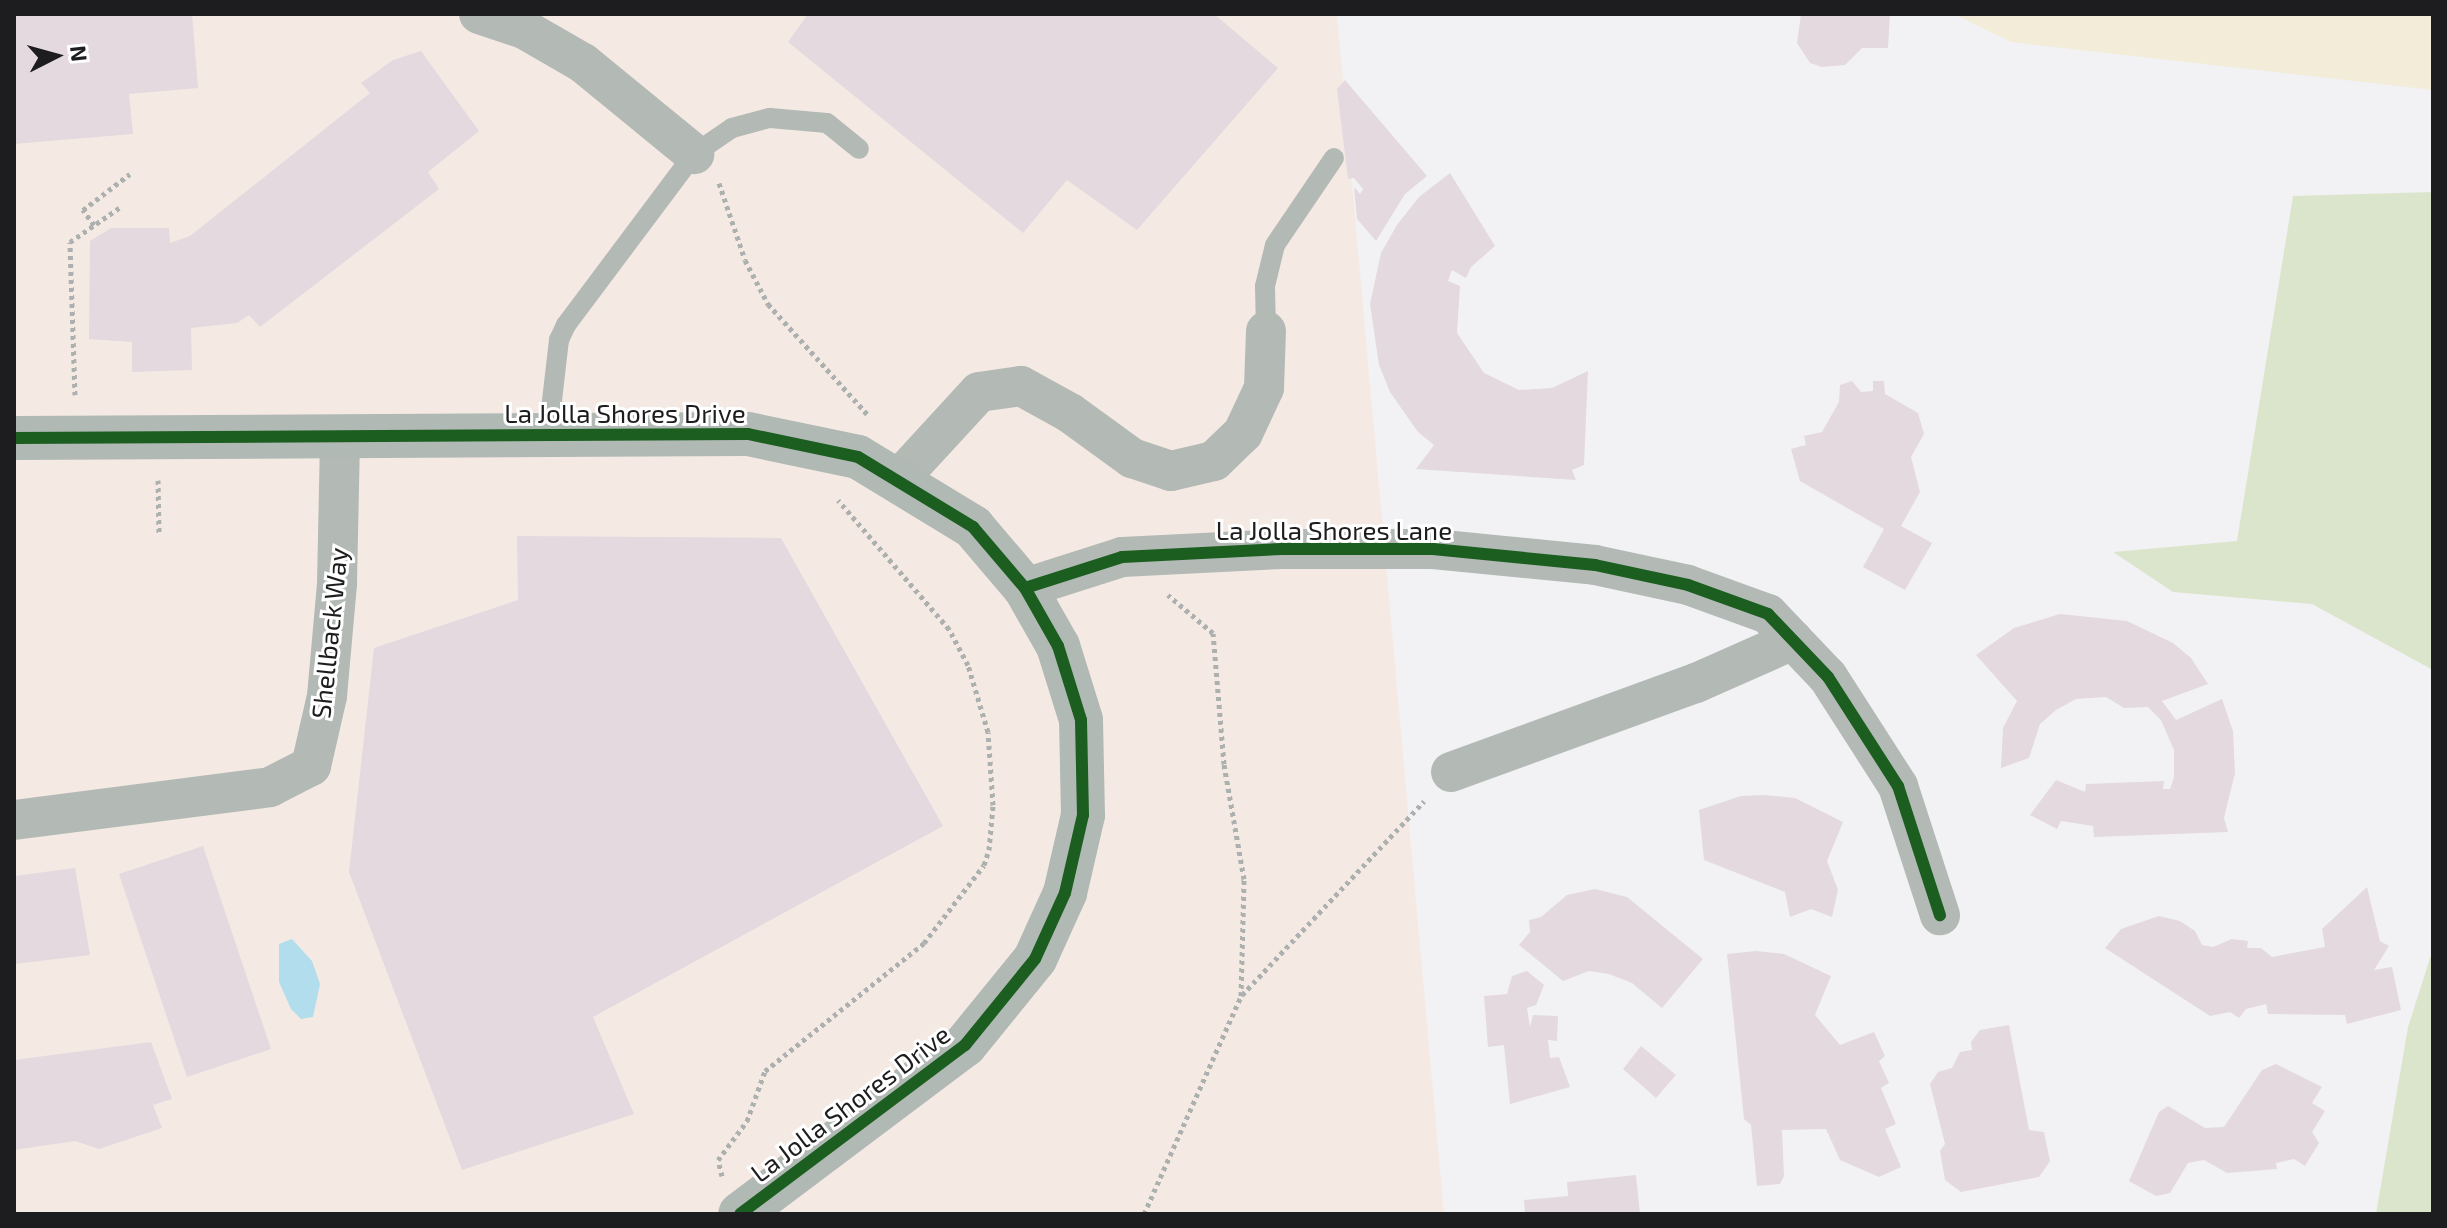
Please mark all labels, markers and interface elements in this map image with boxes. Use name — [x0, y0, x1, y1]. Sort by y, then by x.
north arrow — [16, 16, 96, 96]
text: N — [66, 44, 94, 63]
street label: La Jolla Shores Drive — [504, 397, 746, 429]
street label: La Jolla Shores Lane — [1216, 514, 1452, 546]
street label: Shellback Way — [304, 546, 354, 720]
street label: La Jolla Shores Drive — [744, 1018, 956, 1188]

